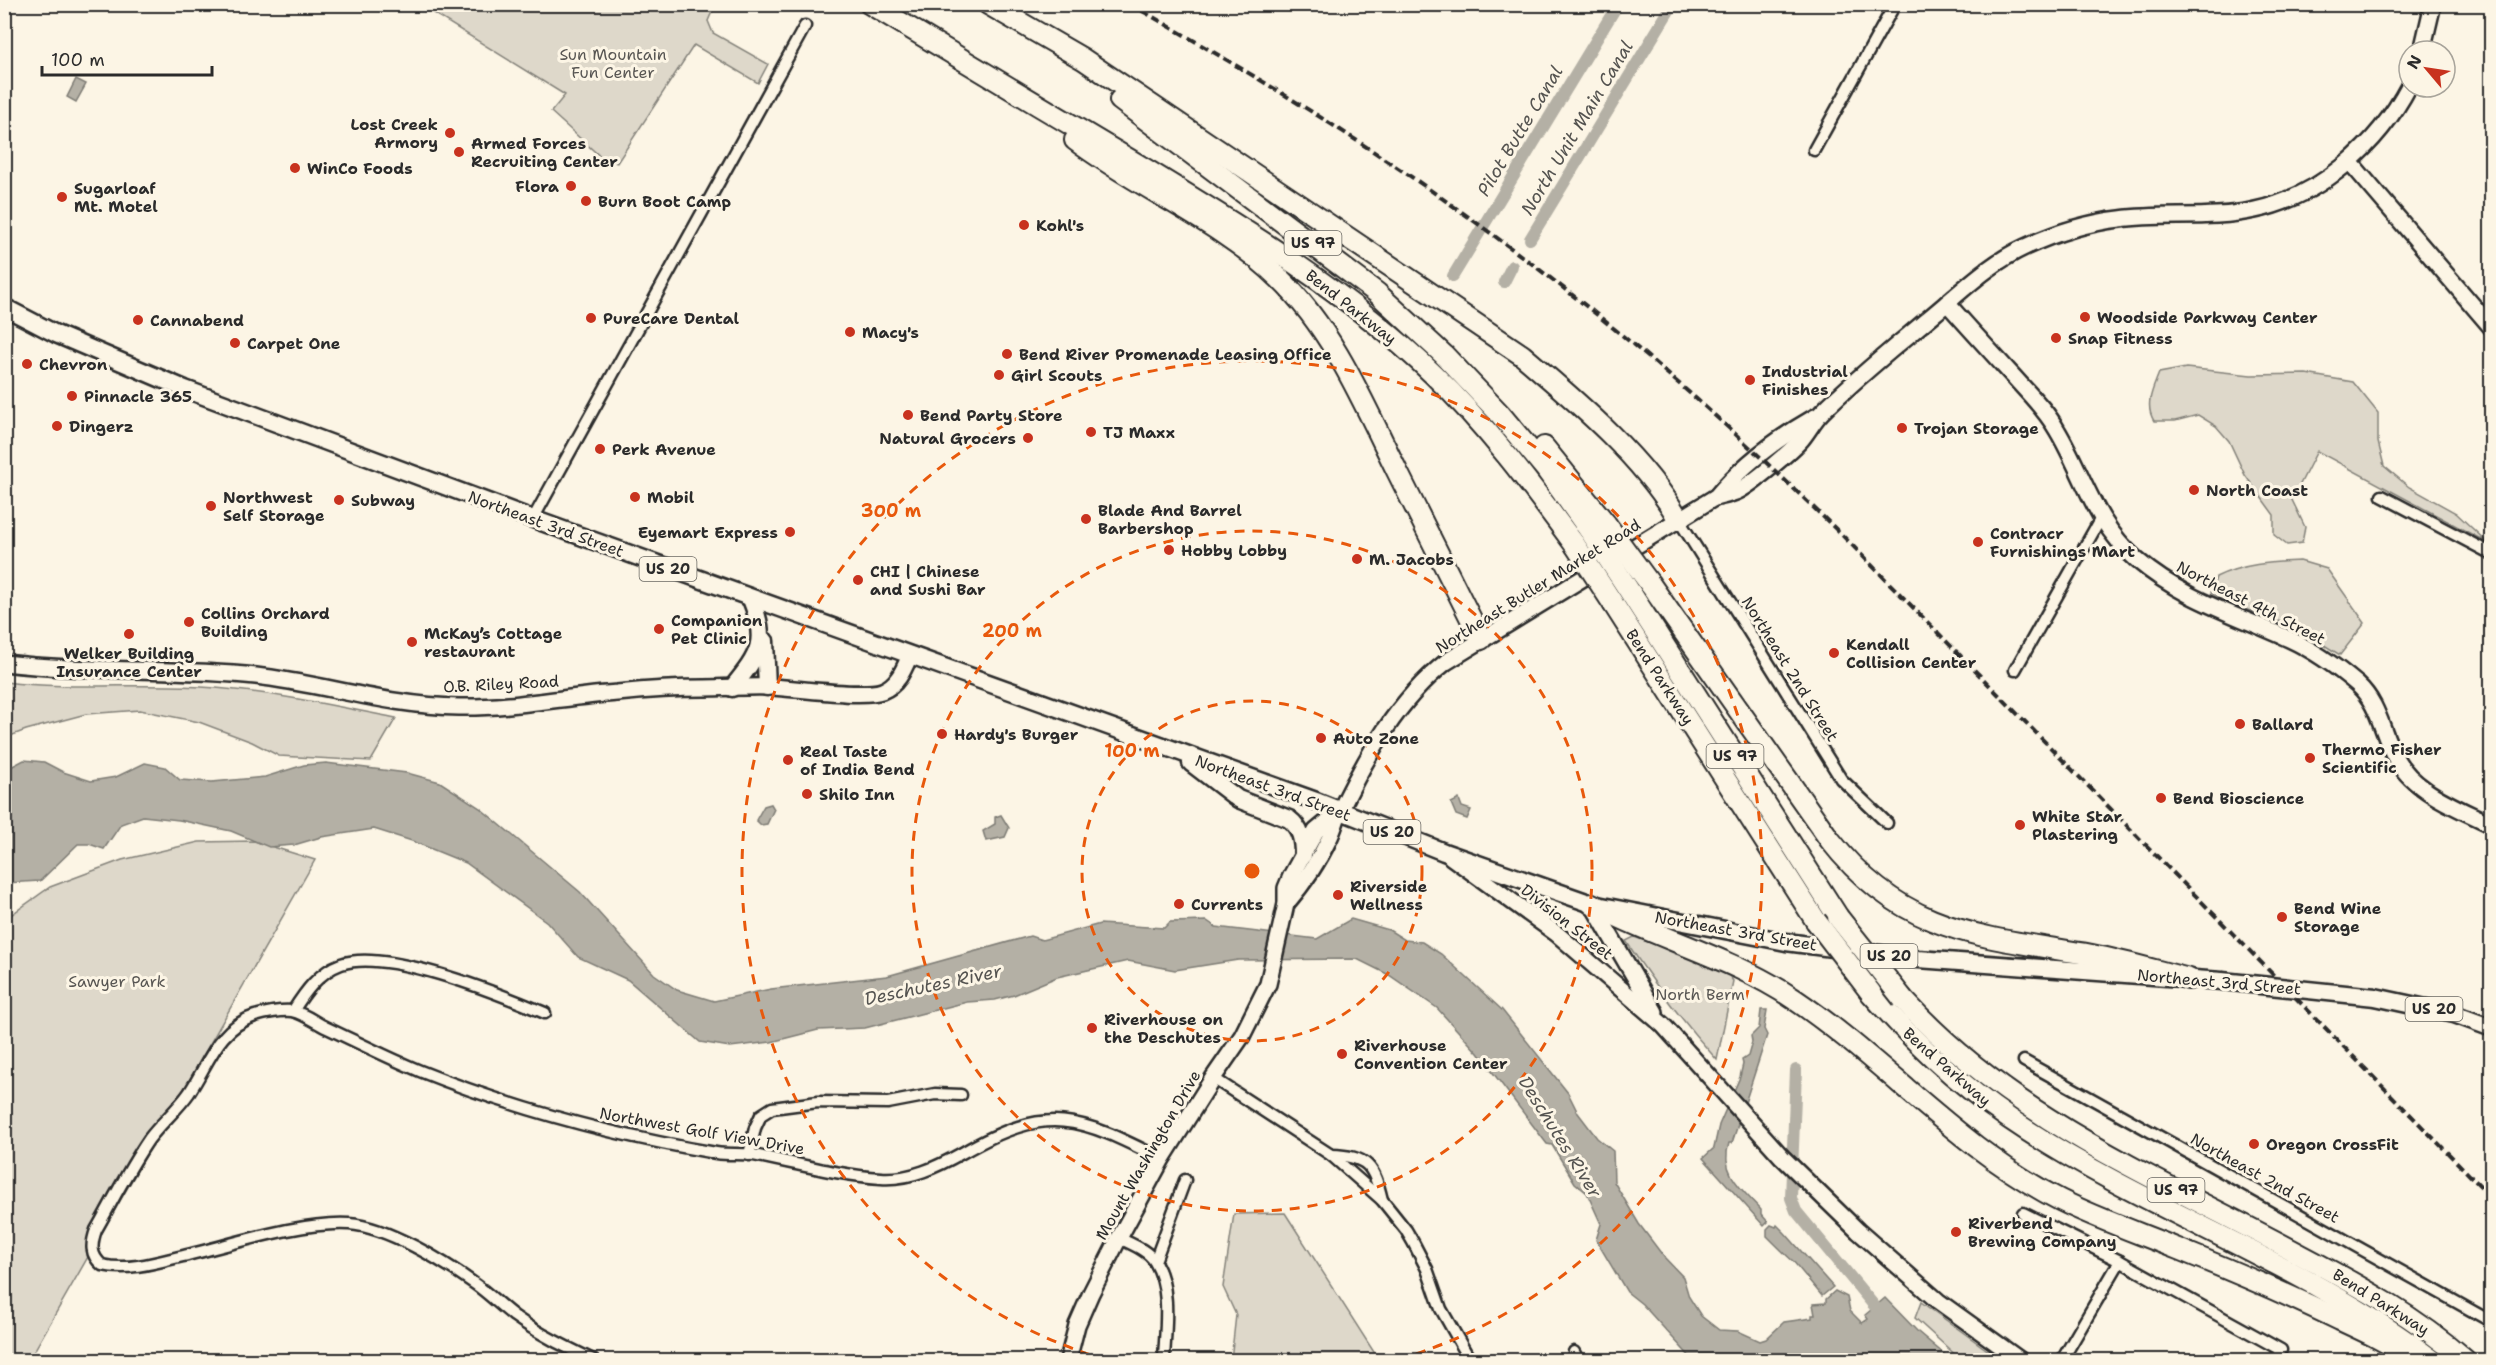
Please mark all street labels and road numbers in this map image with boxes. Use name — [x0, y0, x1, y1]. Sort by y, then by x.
road number: US 97 — [1284, 231, 1342, 255]
street label: Bend Parkway — [1301, 265, 1401, 349]
street label: Northeast 3rd Street — [465, 486, 627, 562]
street label: Northeast Butler Market Road — [1432, 514, 1644, 658]
street label: Northeast 4th Street — [2173, 556, 2329, 650]
road number: US 20 — [640, 557, 696, 581]
street label: Northeast 2nd Street — [1737, 593, 1843, 745]
street label: Bend Parkway — [1621, 625, 1699, 729]
street label: O.B. Riley Road — [443, 670, 559, 698]
road number: US 97 — [1706, 744, 1764, 768]
street label: Northeast 3rd Street — [1192, 750, 1354, 826]
road number: US 20 — [1364, 820, 1420, 844]
street label: Division Street — [1517, 879, 1617, 965]
street label: Northeast 3rd Street — [1653, 906, 1819, 956]
road number: US 20 — [1860, 944, 1918, 968]
street label: Northeast 3rd Street — [2136, 964, 2302, 1000]
road number: US 20 — [2406, 997, 2462, 1021]
street label: Bend Parkway — [1898, 1023, 1996, 1111]
street label: Mount Washington Drive — [1091, 1066, 1205, 1244]
street label: Northwest Golf View Drive — [598, 1103, 806, 1159]
street label: Northeast 2nd Street — [2187, 1128, 2343, 1228]
road number: US 97 — [2148, 1178, 2204, 1202]
street label: Bend Parkway — [2329, 1264, 2433, 1340]

